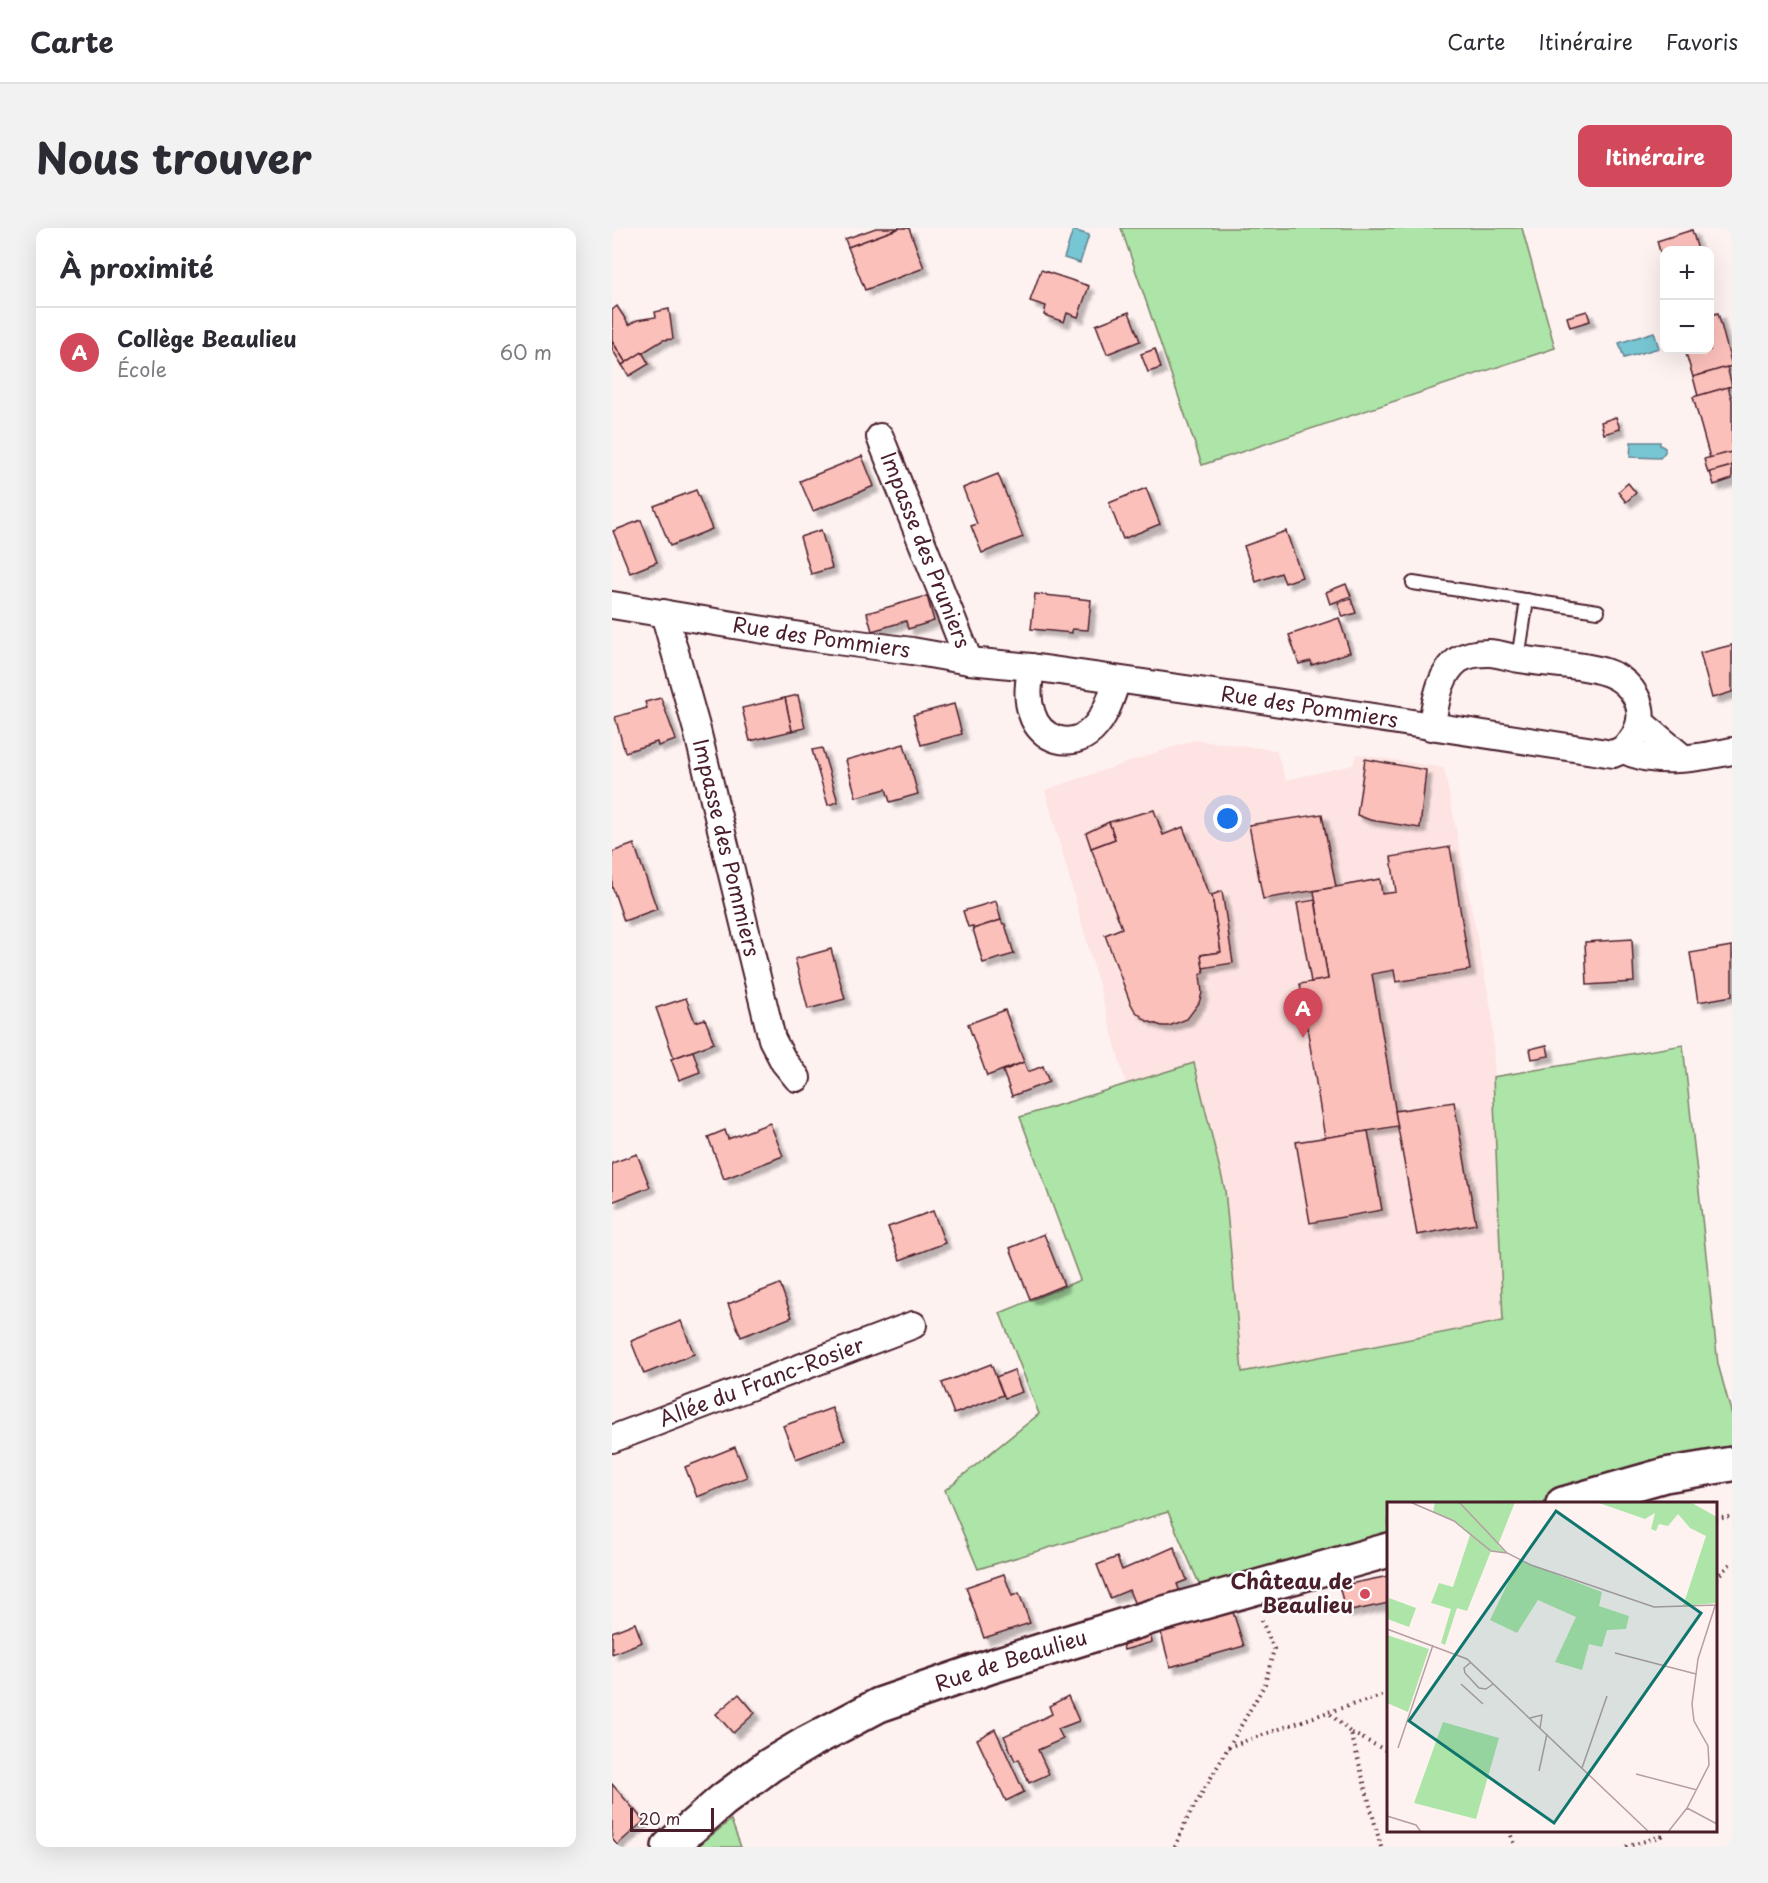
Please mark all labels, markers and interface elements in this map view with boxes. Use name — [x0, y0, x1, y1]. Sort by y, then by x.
text: Carte — [30, 20, 114, 63]
text: Carte — [1447, 25, 1506, 57]
text: Itinéraire — [1539, 25, 1633, 57]
text: Favoris — [1666, 25, 1738, 57]
text: Nous trouver — [36, 125, 312, 188]
button: Itinéraire — [1578, 125, 1732, 187]
map controls — [1660, 246, 1714, 354]
button: + — [1660, 246, 1714, 300]
text: À proximité — [60, 248, 214, 287]
button: − — [1660, 300, 1714, 354]
text: Collège Beaulieu — [117, 321, 297, 354]
text: A — [72, 337, 87, 367]
text: 60 m — [500, 337, 552, 367]
text: École — [117, 354, 167, 384]
street label: Impasse des Pruniers — [874, 447, 980, 652]
street label: Rue des Pommiers — [731, 607, 912, 665]
street label: Rue des Pommiers — [1219, 676, 1401, 735]
street label: Impasse des Pommiers — [686, 735, 769, 960]
your location — [1213, 804, 1242, 833]
pin: A — [1284, 988, 1322, 1038]
street label: Allée du Franc-Rosier — [654, 1327, 868, 1434]
inset map — [1387, 1502, 1717, 1832]
place label: Château de Beaulieu — [1230, 1564, 1353, 1620]
marker: Château de Beaulieu — [1358, 1587, 1372, 1601]
street label: Rue de Beaulieu — [930, 1620, 1091, 1699]
scale bar — [630, 1805, 714, 1832]
text: 20 m — [639, 1806, 680, 1830]

